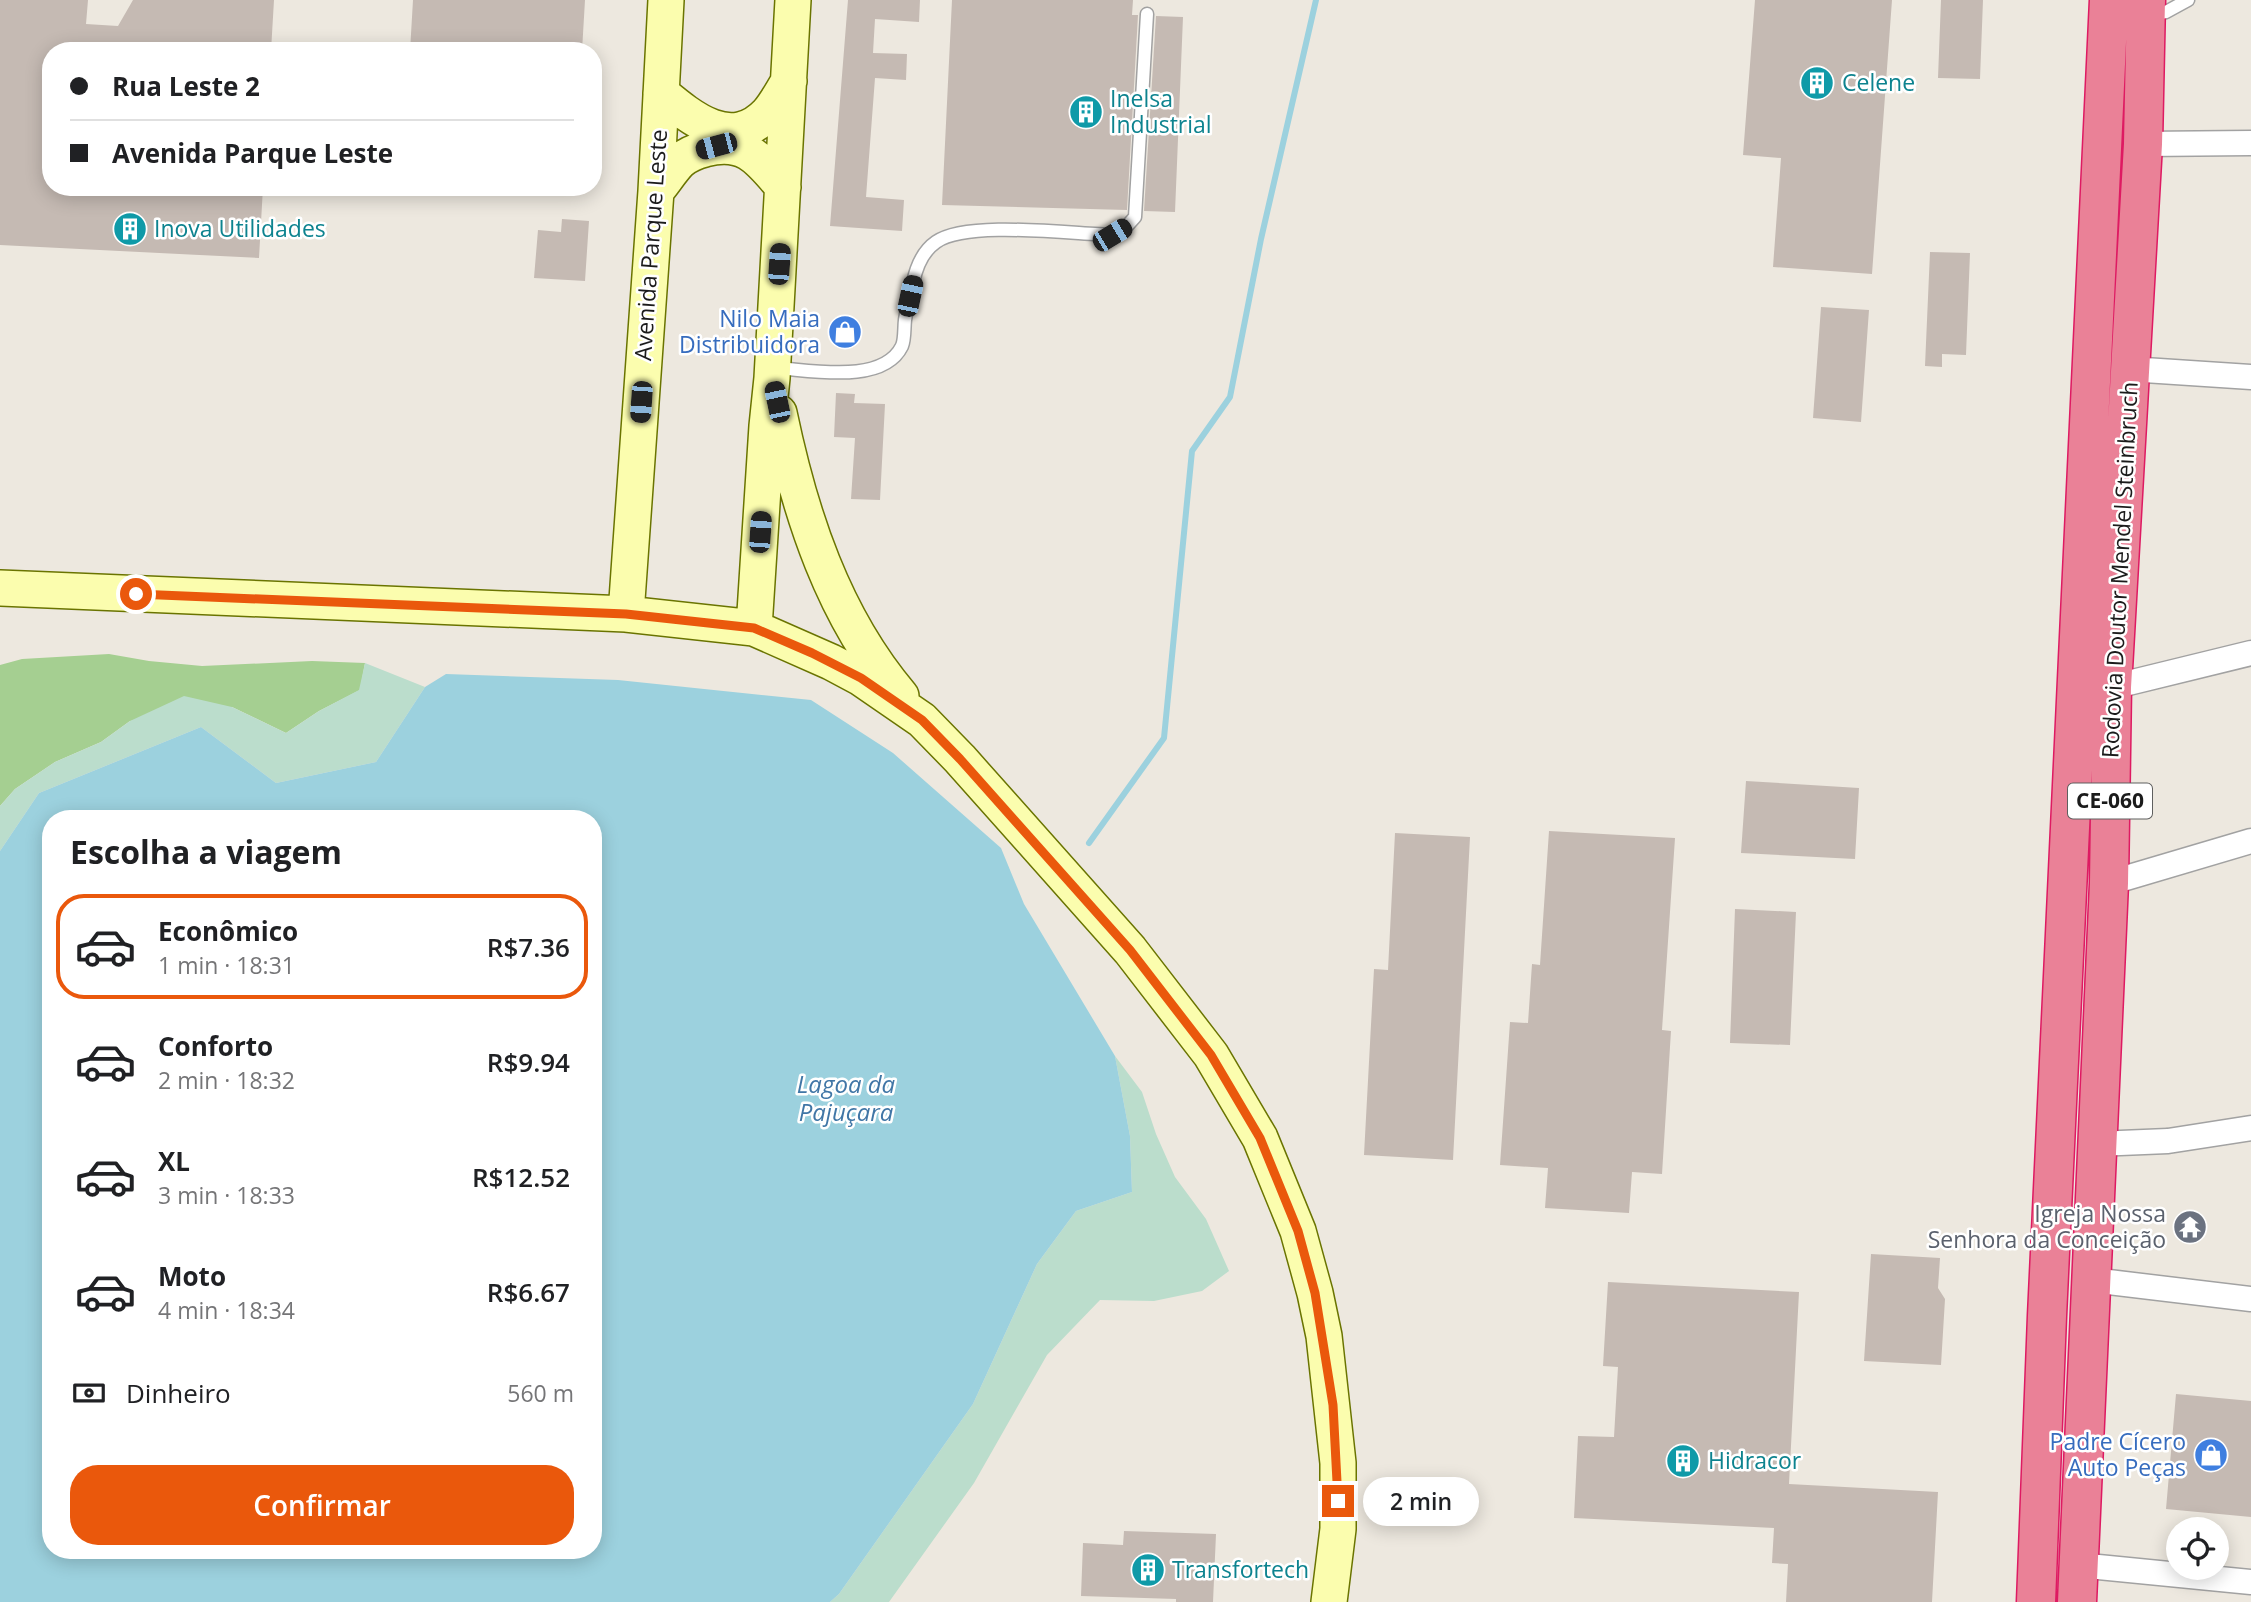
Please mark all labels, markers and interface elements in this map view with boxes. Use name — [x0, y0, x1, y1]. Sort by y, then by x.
building icon: Celene — [1798, 64, 1836, 102]
place label: Celene — [1842, 66, 1915, 98]
text: Rua Leste 2 — [112, 68, 260, 104]
place label: Inelsa Industrial — [1110, 82, 1212, 140]
building icon: Inelsa Industrial — [1067, 93, 1105, 131]
street label: Avenida Parque Leste — [626, 128, 674, 362]
car — [693, 130, 740, 162]
text: Avenida Parque Leste — [112, 135, 393, 171]
building icon: Inova Utilidades — [111, 210, 149, 248]
place label: Inova Utilidades — [154, 212, 326, 244]
car — [1089, 215, 1136, 255]
car — [768, 242, 791, 286]
car — [896, 273, 925, 319]
place label: Nilo Maia Distribuidora — [679, 302, 820, 360]
shop icon: Nilo Maia Distribuidora — [826, 313, 864, 351]
car — [763, 379, 792, 425]
car — [630, 380, 653, 424]
street label: Rodovia Doutor Mendel Steinbruch — [2093, 381, 2145, 759]
car — [749, 510, 772, 554]
route start — [120, 578, 152, 610]
road number: CE-060 — [2068, 784, 2152, 818]
text: Escolha a viagem — [70, 830, 342, 873]
text: Econômico — [158, 913, 298, 949]
icon: car — [74, 915, 137, 978]
text: R$7.36 — [487, 929, 570, 965]
text: 1 min · 18:31 — [158, 949, 295, 981]
text: Conforto — [158, 1028, 273, 1064]
icon: car — [74, 1030, 137, 1093]
text: R$9.94 — [487, 1044, 570, 1080]
text: 2 min · 18:32 — [158, 1064, 295, 1096]
water label: Lagoa da Pajuçara — [797, 1067, 896, 1128]
text: XL — [158, 1143, 190, 1179]
icon: car — [74, 1145, 137, 1208]
text: R$12.52 — [472, 1159, 570, 1195]
text: 3 min · 18:33 — [158, 1179, 295, 1211]
place label: Igreja Nossa Senhora da Conceição — [1928, 1197, 2166, 1255]
temple icon: Igreja Nossa Senhora da Conceição — [2171, 1208, 2209, 1246]
text: Moto — [158, 1258, 226, 1294]
icon: car — [74, 1260, 137, 1323]
text: R$6.67 — [487, 1274, 570, 1310]
text: 4 min · 18:34 — [158, 1294, 295, 1326]
icon: cash — [70, 1374, 108, 1412]
text: Dinheiro — [126, 1375, 231, 1411]
text: 560 m — [507, 1377, 574, 1409]
place label: Padre Cícero Auto Peças — [2050, 1425, 2186, 1483]
shop icon: Padre Cícero Auto Peças — [2192, 1436, 2230, 1474]
building icon: Hidracor — [1664, 1442, 1702, 1480]
place label: Hidracor — [1708, 1444, 1802, 1476]
button: Confirmar — [70, 1465, 574, 1545]
callout: 2 min — [1362, 1476, 1478, 1526]
route end — [1322, 1485, 1354, 1517]
text: 2 min — [1390, 1485, 1452, 1517]
map controls — [2166, 1517, 2229, 1580]
button: locate — [2166, 1517, 2229, 1580]
building icon: Transfortech — [1129, 1551, 1167, 1589]
place label: Transfortech — [1172, 1553, 1309, 1585]

